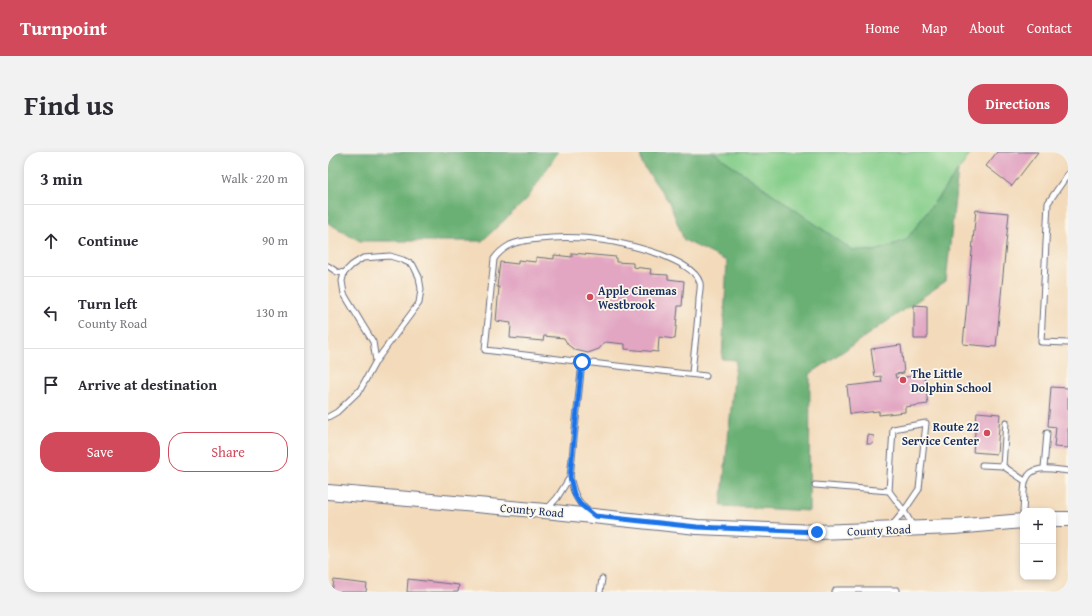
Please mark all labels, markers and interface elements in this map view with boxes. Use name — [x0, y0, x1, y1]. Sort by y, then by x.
text: Turnpoint — [20, 14, 107, 42]
text: Home — [865, 18, 900, 38]
text: Map — [922, 18, 947, 38]
text: About — [969, 18, 1005, 38]
text: Contact — [1027, 18, 1072, 38]
text: Find us — [24, 84, 114, 125]
button: Directions — [968, 84, 1068, 124]
text: 3 min — [40, 166, 82, 191]
text: Walk · 220 m — [221, 169, 288, 188]
icon: ahead — [40, 230, 62, 252]
text: Continue — [78, 230, 139, 251]
text: 90 m — [262, 231, 288, 250]
place label: Apple Cinemas Westbrook — [598, 282, 677, 313]
marker: Apple Cinemas Westbrook — [585, 292, 595, 302]
text: Turn left — [78, 293, 137, 314]
icon: left — [40, 302, 62, 324]
text: 130 m — [256, 303, 288, 322]
text: County Road — [78, 314, 147, 333]
route start — [573, 353, 591, 371]
place label: The Little Dolphin School — [911, 365, 992, 396]
icon: arrive — [40, 374, 62, 396]
text: Arrive at destination — [78, 374, 217, 395]
marker: The Little Dolphin School — [898, 375, 908, 385]
place label: Route 22 Service Center — [902, 418, 979, 449]
marker: Route 22 Service Center — [982, 428, 992, 438]
button: Save — [40, 432, 160, 472]
button: Share — [168, 432, 288, 472]
street label: County Road — [499, 499, 565, 521]
map controls — [1020, 508, 1056, 580]
button: + — [1020, 508, 1056, 544]
street label: County Road — [847, 520, 912, 540]
route end — [808, 523, 826, 541]
button: − — [1020, 544, 1056, 580]

